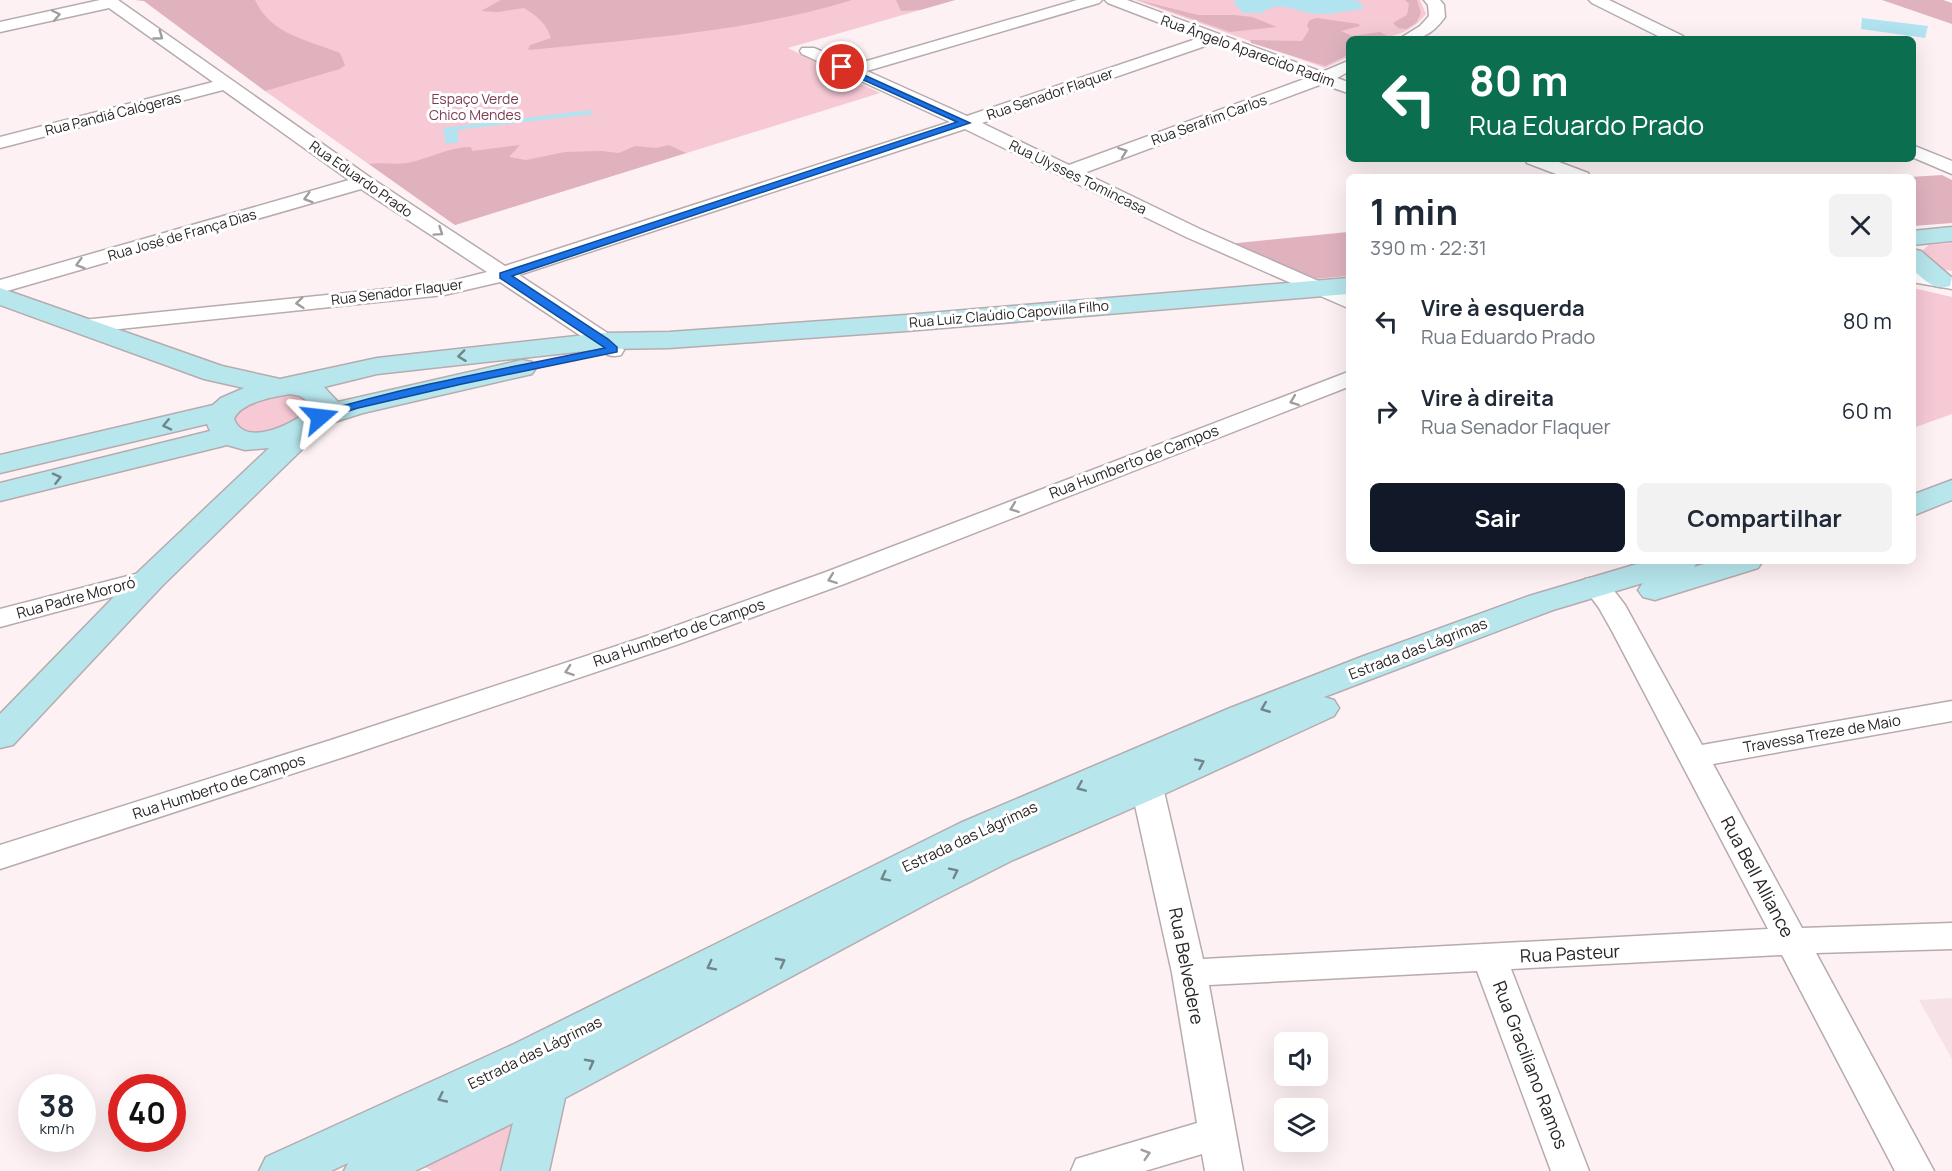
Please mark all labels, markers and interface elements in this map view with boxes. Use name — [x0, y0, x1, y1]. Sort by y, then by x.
one-way arrow — [50, 9, 60, 22]
street label: Rua Ângelo Aparecido Radim — [1158, 10, 1338, 91]
one-way arrow — [153, 29, 164, 40]
pin — [816, 41, 867, 92]
icon: arrive — [825, 50, 858, 83]
text: 80 m — [1469, 51, 1569, 109]
icon: left — [1370, 60, 1448, 138]
street label: Rua Senador Flaquer — [984, 63, 1116, 124]
street label: Rua Pandiá Calógeras — [43, 87, 183, 140]
park label: Espaço Verde Chico Mendes — [429, 89, 521, 124]
street label: Rua Serafim Carlos — [1148, 90, 1269, 149]
text: Rua Eduardo Prado — [1469, 106, 1704, 143]
street label: Rua Ulysses Tomincasa — [1006, 135, 1150, 218]
street label: Rua Eduardo Prado — [306, 136, 417, 221]
one-way arrow — [1117, 147, 1128, 160]
text: 1 min — [1370, 187, 1458, 236]
one-way arrow — [303, 191, 314, 203]
button: close — [1829, 194, 1892, 257]
street label: Rua José de França Dias — [105, 204, 258, 265]
one-way arrow — [433, 225, 444, 236]
text: 390 m · 22:31 — [1370, 234, 1487, 261]
one-way arrow — [75, 257, 86, 269]
street label: Rua Senador Flaquer — [330, 274, 464, 309]
text: Vire à esquerda — [1421, 293, 1585, 323]
street label: Rua Luiz Claúdio Capovilla Filho — [908, 295, 1110, 332]
one-way arrow — [296, 296, 305, 309]
icon: left — [1370, 305, 1403, 338]
text: 80 m — [1843, 306, 1892, 336]
text: Rua Eduardo Prado — [1421, 323, 1595, 350]
one-way arrow — [458, 349, 467, 361]
text: Vire à direita — [1421, 383, 1554, 413]
position arrow — [288, 385, 352, 449]
one-way arrow — [1289, 394, 1300, 407]
icon: right — [1370, 395, 1403, 428]
text: 60 m — [1842, 396, 1892, 426]
text: Rua Senador Flaquer — [1421, 413, 1611, 440]
one-way arrow — [162, 417, 172, 430]
street label: Rua Humberto de Campos — [1046, 419, 1222, 504]
one-way arrow — [52, 472, 62, 485]
button: Sair — [1370, 483, 1625, 552]
button: Compartilhar — [1637, 483, 1892, 552]
one-way arrow — [1009, 501, 1020, 513]
one-way arrow — [827, 571, 838, 584]
street label: Rua Padre Mororó — [14, 572, 138, 623]
street label: Rua Humberto de Campos — [590, 593, 768, 672]
street label: Estrada das Lágrimas — [1345, 612, 1490, 685]
one-way arrow — [564, 663, 575, 676]
one-way arrow — [1260, 701, 1271, 713]
street label: Travessa Treze de Maio — [1741, 709, 1903, 758]
street label: Rua Humberto de Campos — [130, 749, 308, 824]
one-way arrow — [1194, 758, 1205, 770]
one-way arrow — [1076, 780, 1087, 792]
street label: Estrada das Lágrimas — [899, 796, 1041, 877]
street label: Rua Bell Alliance — [1716, 812, 1800, 941]
one-way arrow — [948, 868, 959, 880]
one-way arrow — [880, 870, 891, 881]
street label: Rua Belvedere — [1164, 905, 1210, 1026]
street label: Rua Pasteur — [1519, 938, 1621, 968]
one-way arrow — [706, 958, 717, 970]
one-way arrow — [775, 958, 785, 969]
street label: Rua Graciliano Ramos — [1488, 977, 1574, 1152]
street label: Estrada das Lágrimas — [464, 1011, 606, 1094]
map controls — [1274, 1032, 1328, 1152]
button: sound — [1274, 1032, 1328, 1086]
one-way arrow — [584, 1059, 595, 1070]
speed limit sign: 40 — [108, 1074, 186, 1152]
text: 38 — [39, 1085, 75, 1126]
one-way arrow — [437, 1090, 448, 1102]
button: layers — [1274, 1098, 1328, 1152]
text: km/h — [40, 1118, 74, 1139]
one-way arrow — [1140, 1149, 1151, 1161]

